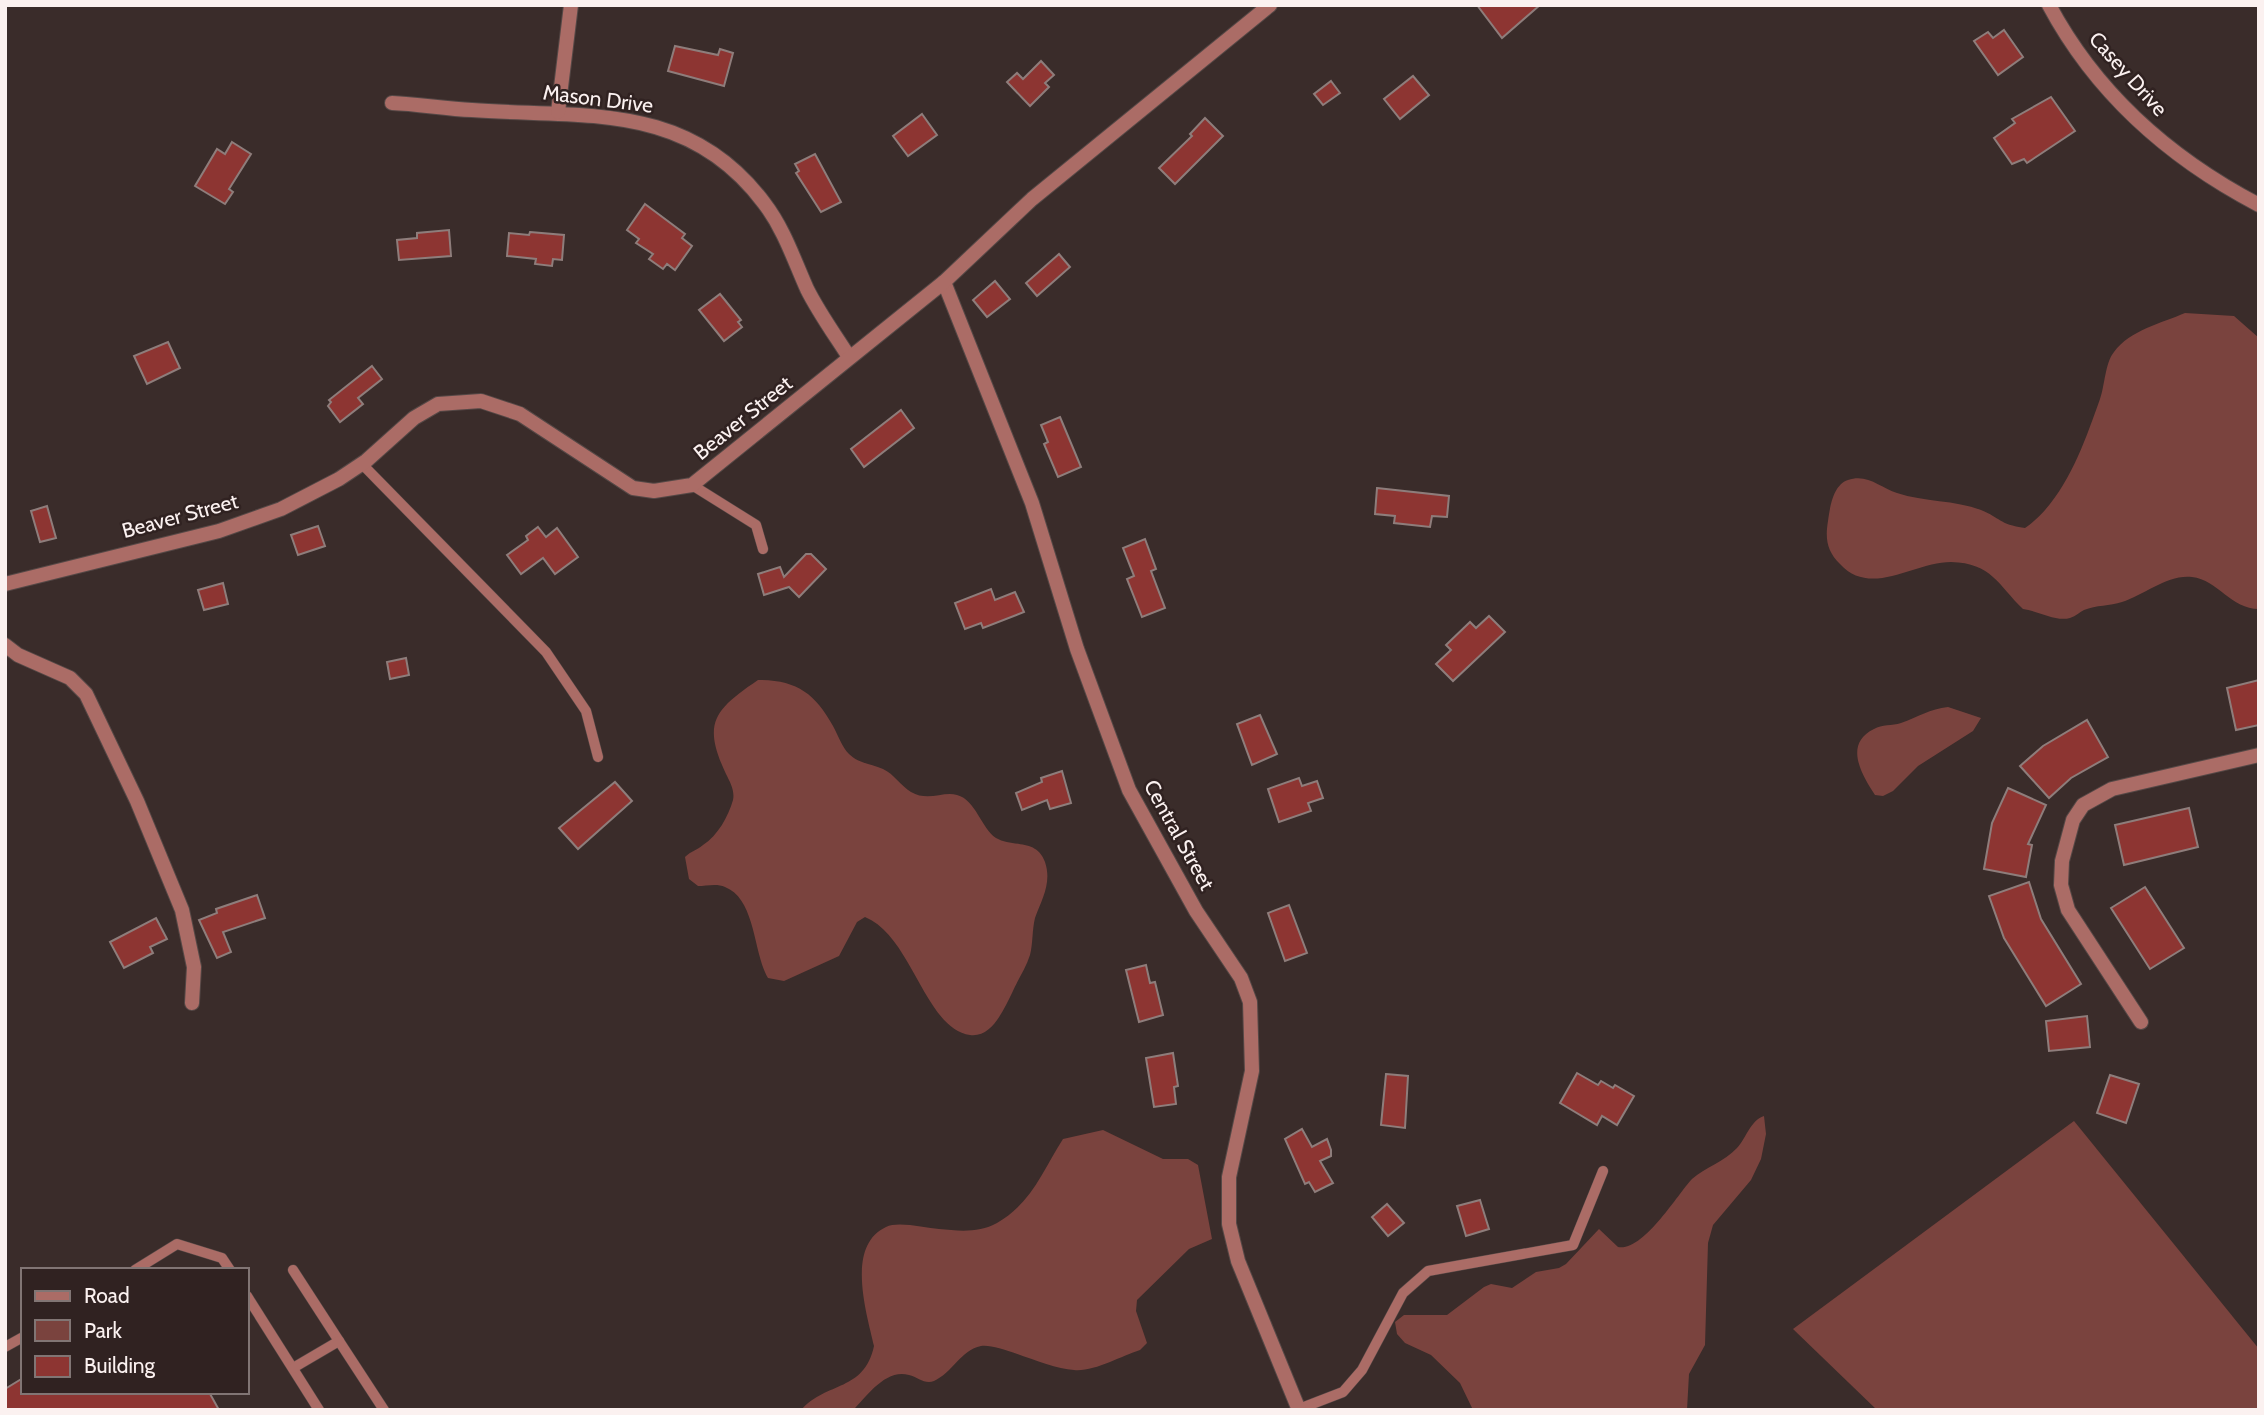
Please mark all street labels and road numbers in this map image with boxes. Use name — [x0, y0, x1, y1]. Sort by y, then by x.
street label: Casey Drive — [2084, 26, 2173, 121]
street label: Mason Drive — [542, 79, 655, 118]
street label: Beaver Street — [688, 370, 797, 465]
street label: Beaver Street — [119, 488, 241, 543]
street label: Central Street — [1139, 775, 1220, 894]

